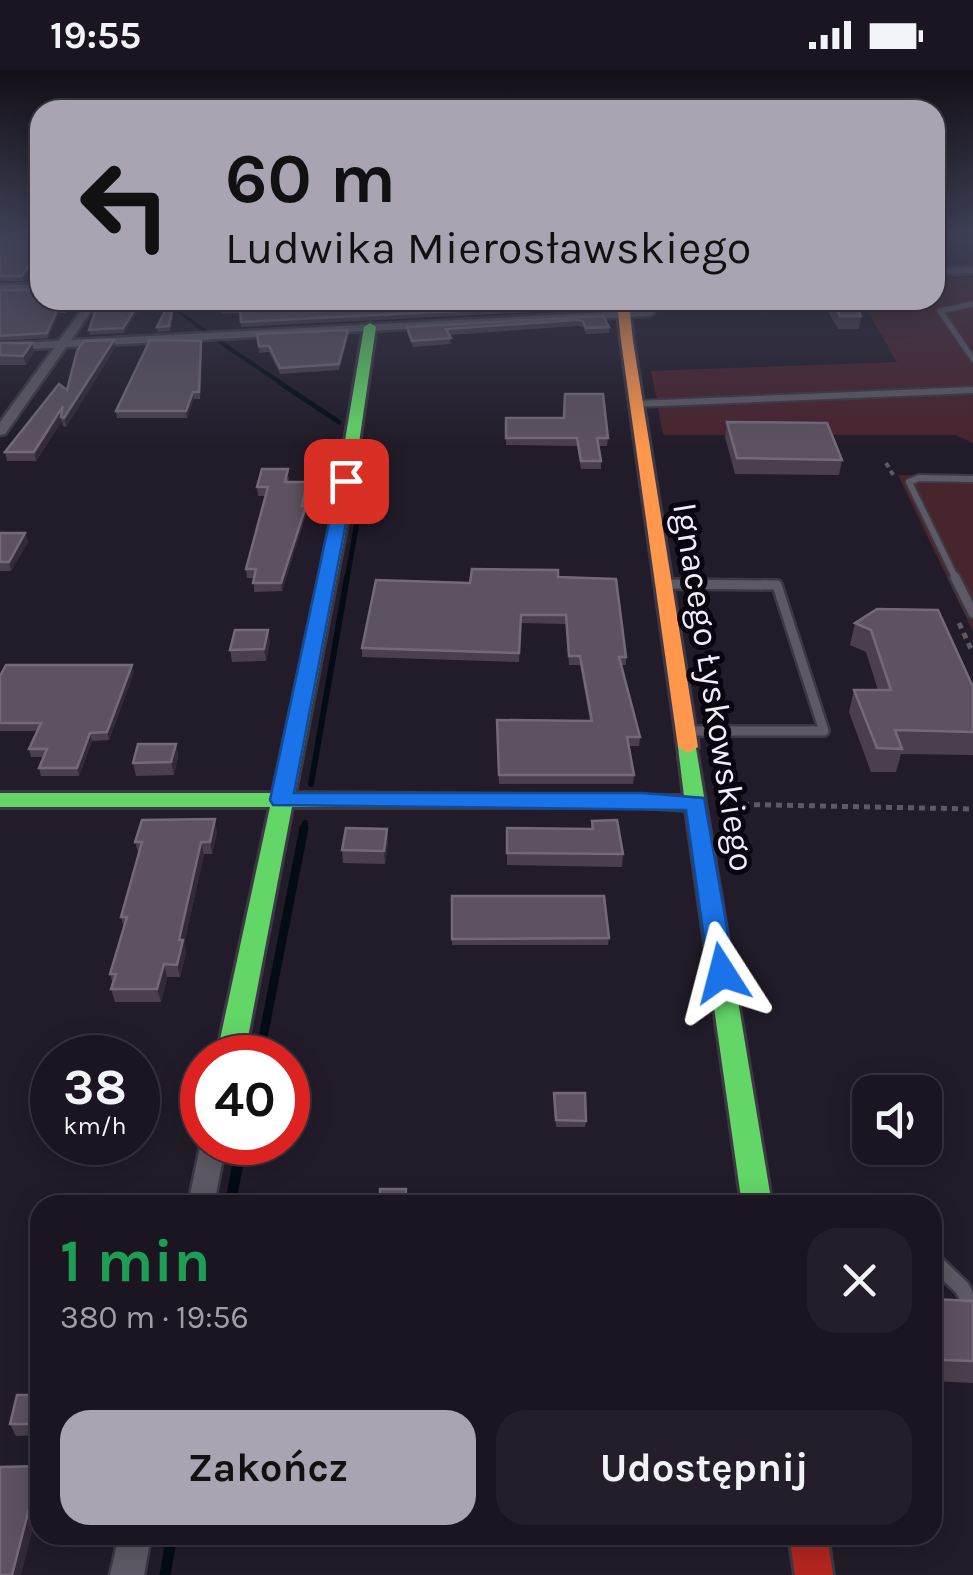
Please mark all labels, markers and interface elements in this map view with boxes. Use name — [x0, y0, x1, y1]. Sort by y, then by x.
text: 19:55 — [50, 13, 141, 58]
text: 60 m — [225, 138, 396, 220]
icon: left — [60, 140, 190, 270]
text: Ludwika Mierosławskiego — [225, 222, 751, 274]
pin — [304, 439, 389, 524]
icon: arrive — [319, 454, 374, 509]
street label: Ignacego Łyskowskiego — [664, 500, 763, 874]
position arrow — [670, 921, 774, 1025]
speed limit sign: 40 — [180, 1035, 310, 1165]
text: 38 — [63, 1058, 127, 1117]
map controls — [852, 1075, 942, 1165]
button: sound — [852, 1075, 942, 1165]
text: km/h — [63, 1111, 127, 1140]
text: 1 min — [60, 1226, 211, 1296]
button: close — [807, 1228, 912, 1333]
text: 380 m · 19:56 — [60, 1299, 249, 1336]
button: Zakończ — [60, 1410, 476, 1525]
button: Udostępnij — [496, 1410, 912, 1525]

